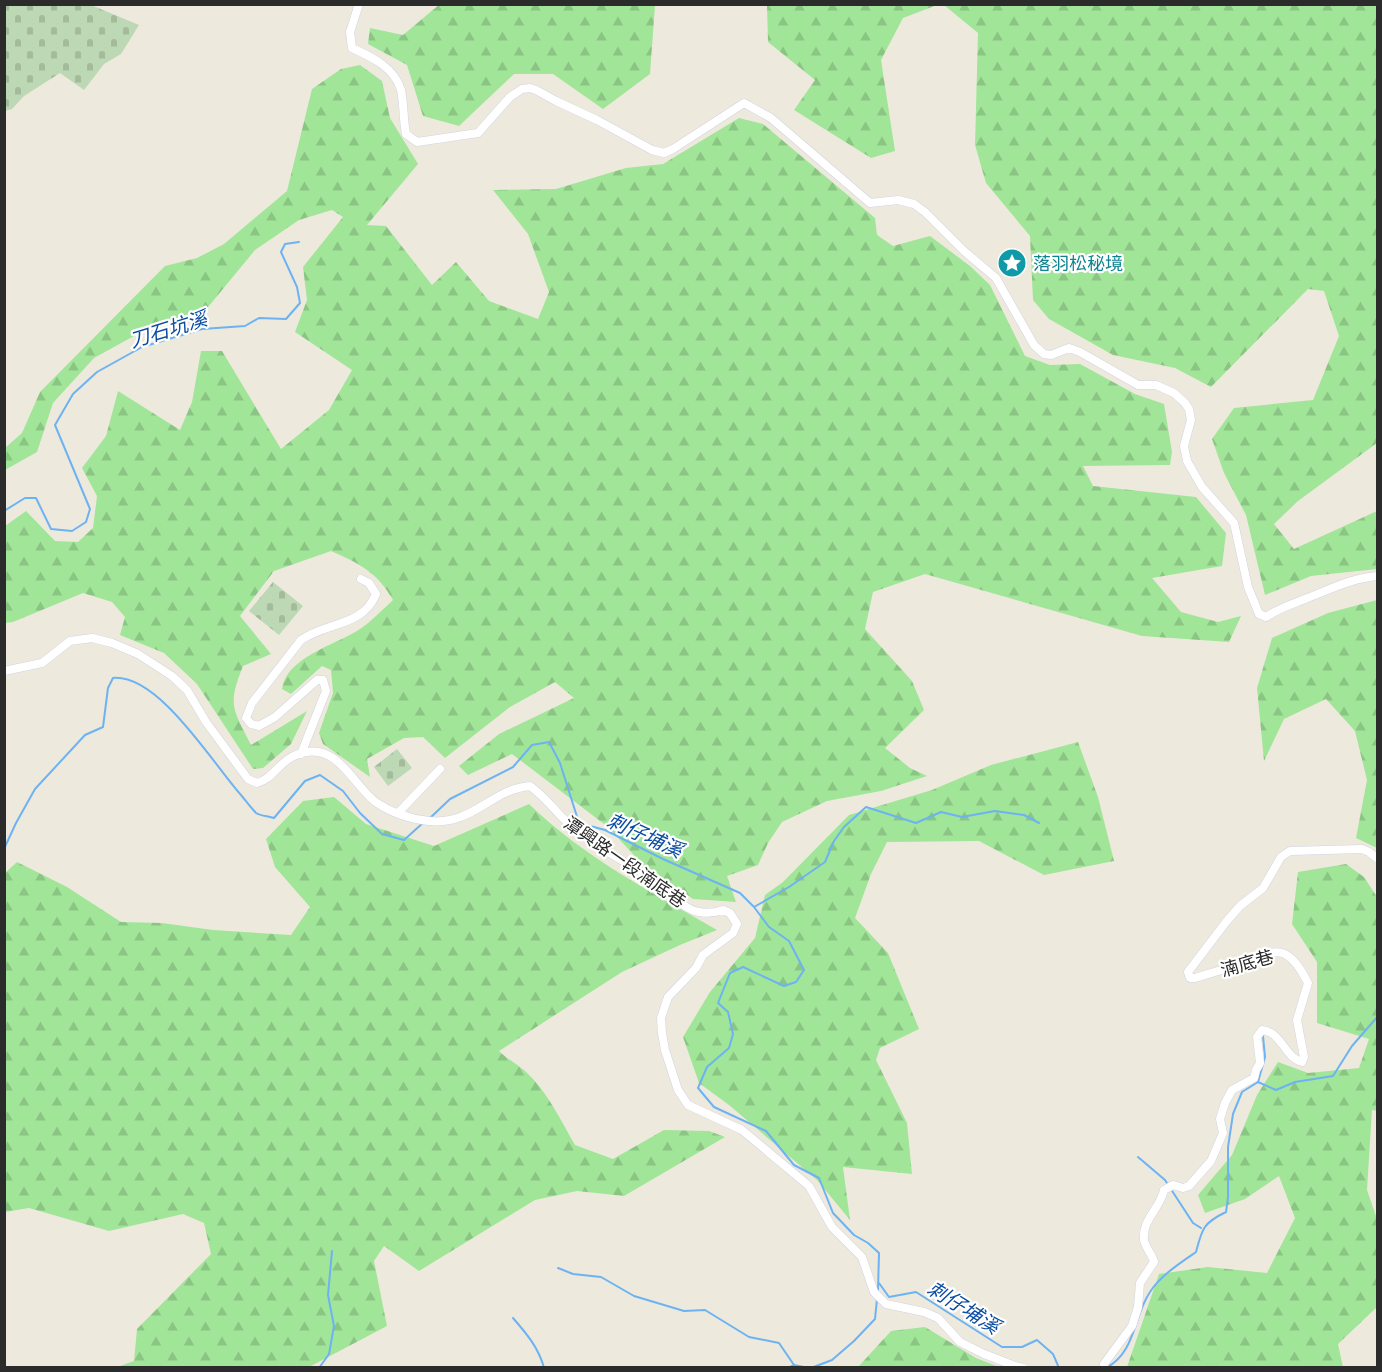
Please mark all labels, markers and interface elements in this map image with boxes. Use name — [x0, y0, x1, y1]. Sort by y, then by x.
place icon: 落羽松秘境 — [996, 247, 1028, 279]
place label: 落羽松秘境 — [1033, 252, 1123, 275]
water label: 刀石坑溪 — [126, 304, 213, 354]
water label: 刺仔埔溪 — [603, 806, 690, 865]
street label: 潭興路一段湳底巷 — [559, 811, 691, 913]
street label: 湳底巷 — [1218, 945, 1276, 981]
water label: 刺仔埔溪 — [923, 1274, 1008, 1341]

